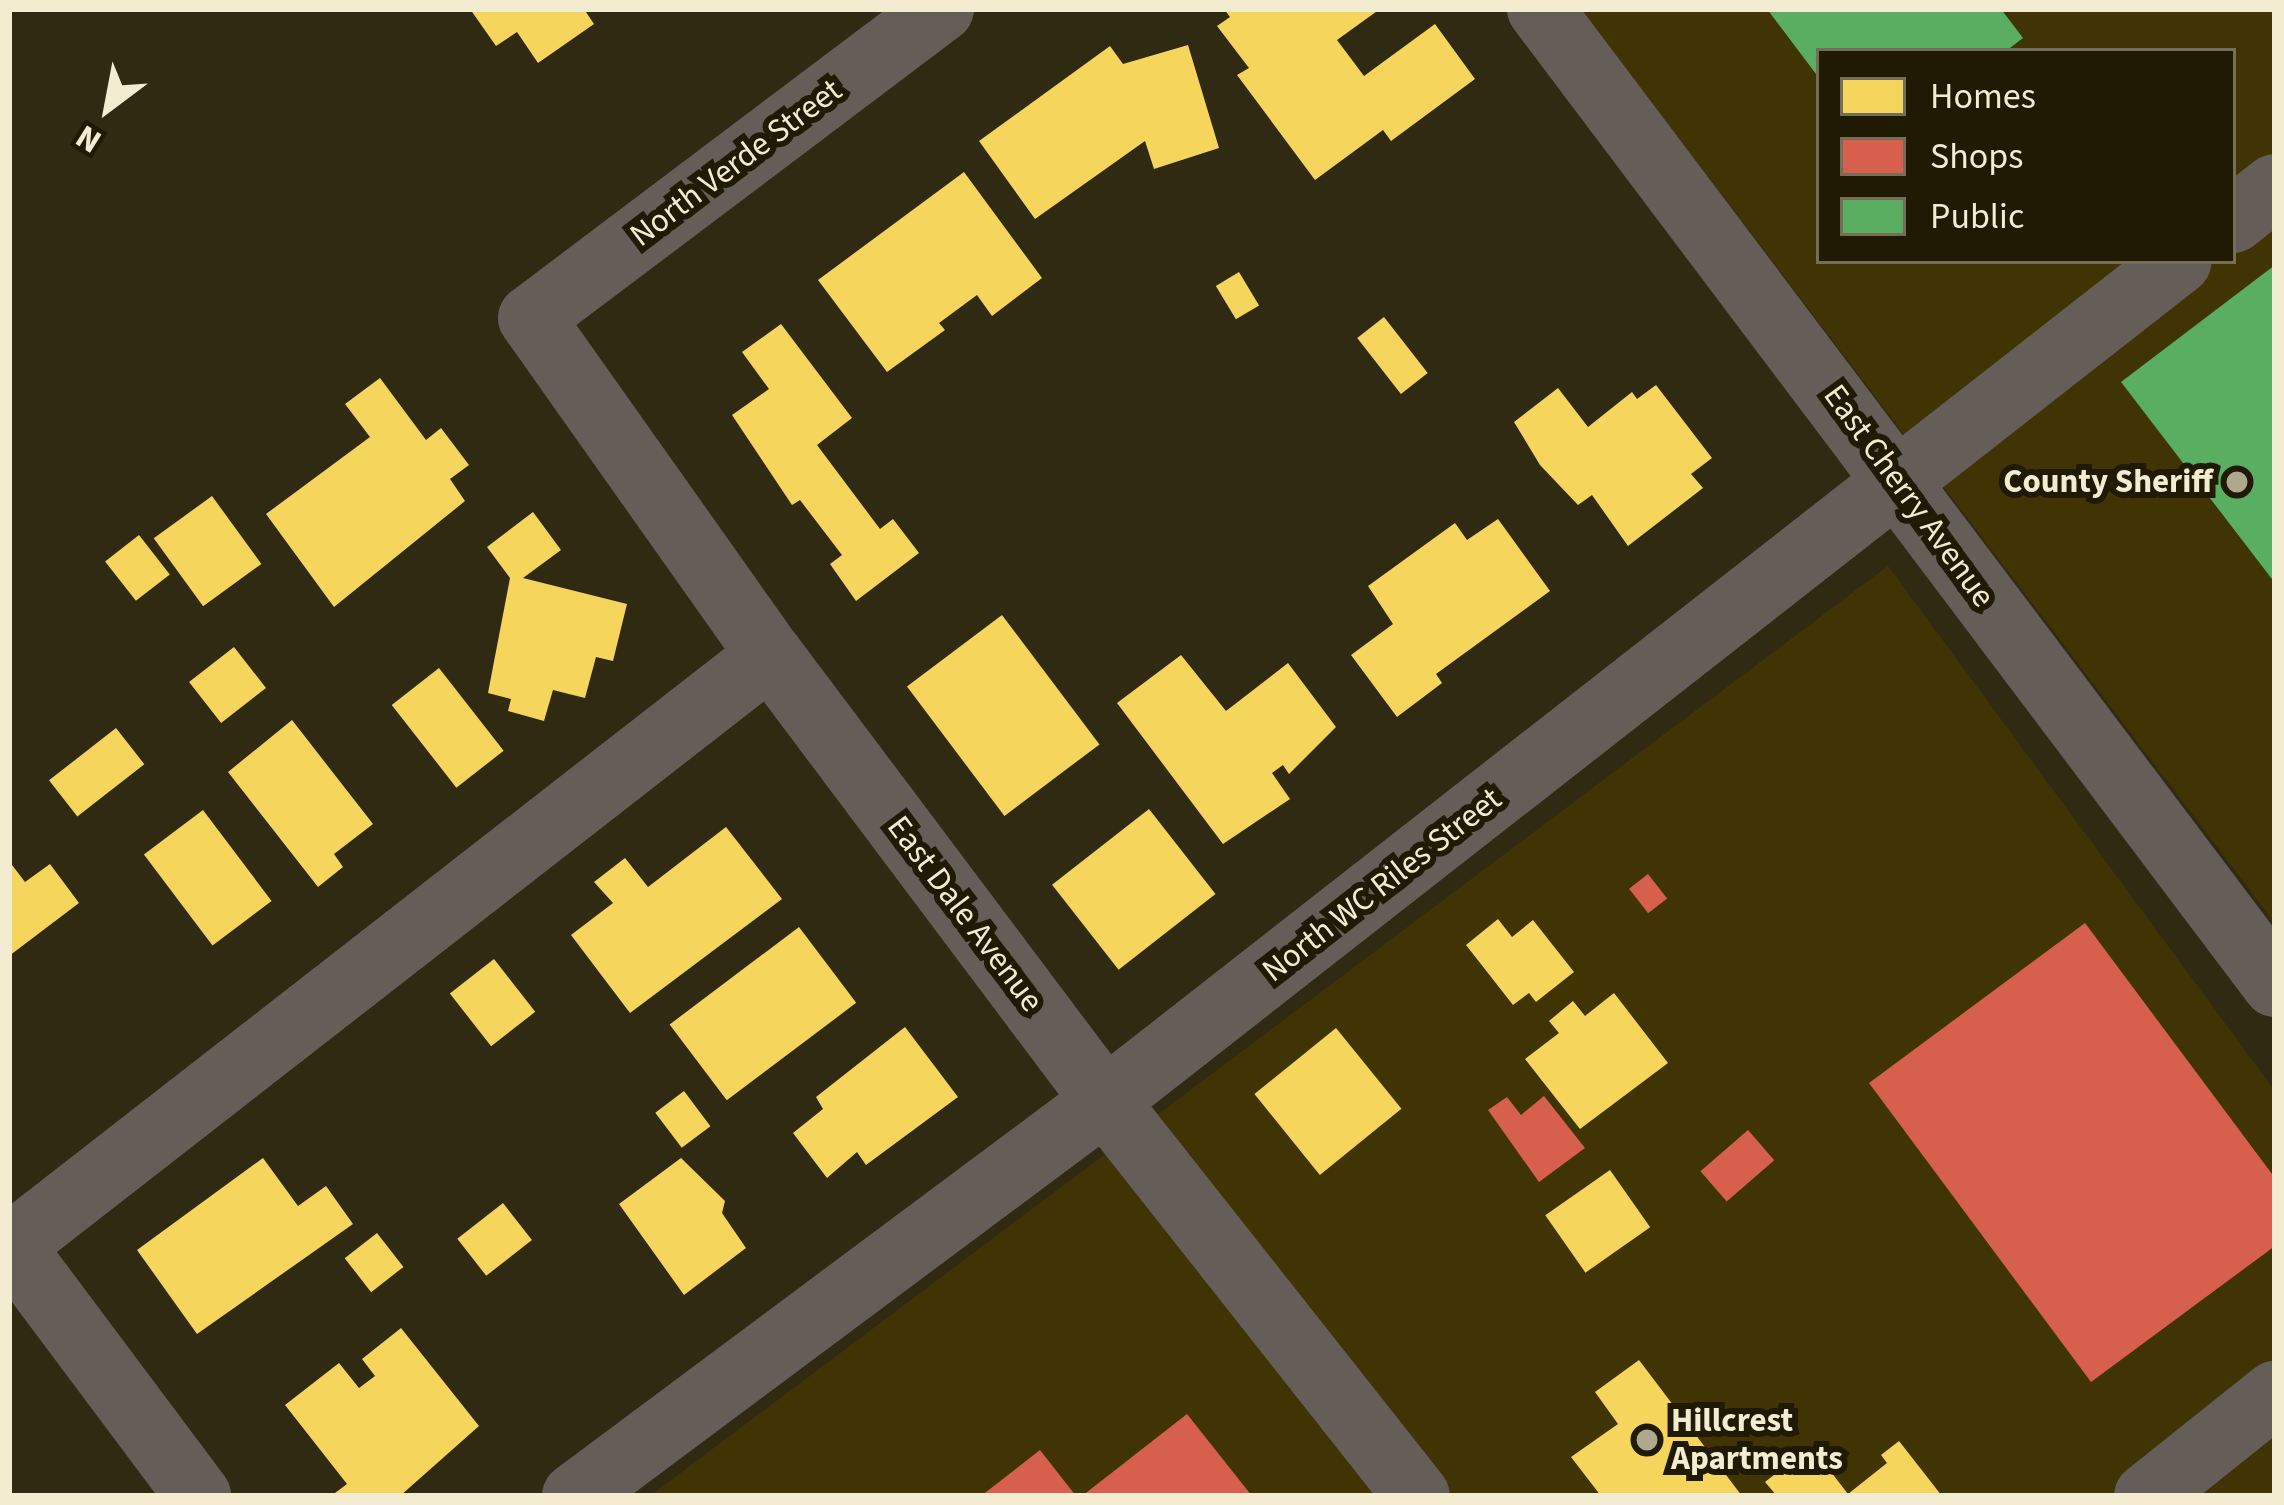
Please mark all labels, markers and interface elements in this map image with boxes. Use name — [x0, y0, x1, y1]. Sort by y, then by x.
north arrow — [48, 48, 168, 168]
legend — [1816, 48, 2236, 264]
street label: North Verde Street — [623, 71, 849, 255]
text: Homes — [1930, 71, 2036, 122]
text: N — [67, 113, 110, 165]
text: Shops — [1930, 131, 2023, 182]
text: Public — [1930, 191, 2024, 242]
street label: East Cherry Avenue — [1815, 377, 2003, 615]
place label: County Sheriff — [2003, 462, 2213, 502]
marker: County Sheriff — [2224, 469, 2250, 495]
street label: North WC Riles Street — [1255, 779, 1509, 991]
street label: East Dale Avenue — [878, 808, 1052, 1020]
place label: Hillcrest Apartments — [1671, 1401, 1843, 1479]
marker: Hillcrest Apartments — [1634, 1427, 1660, 1453]

